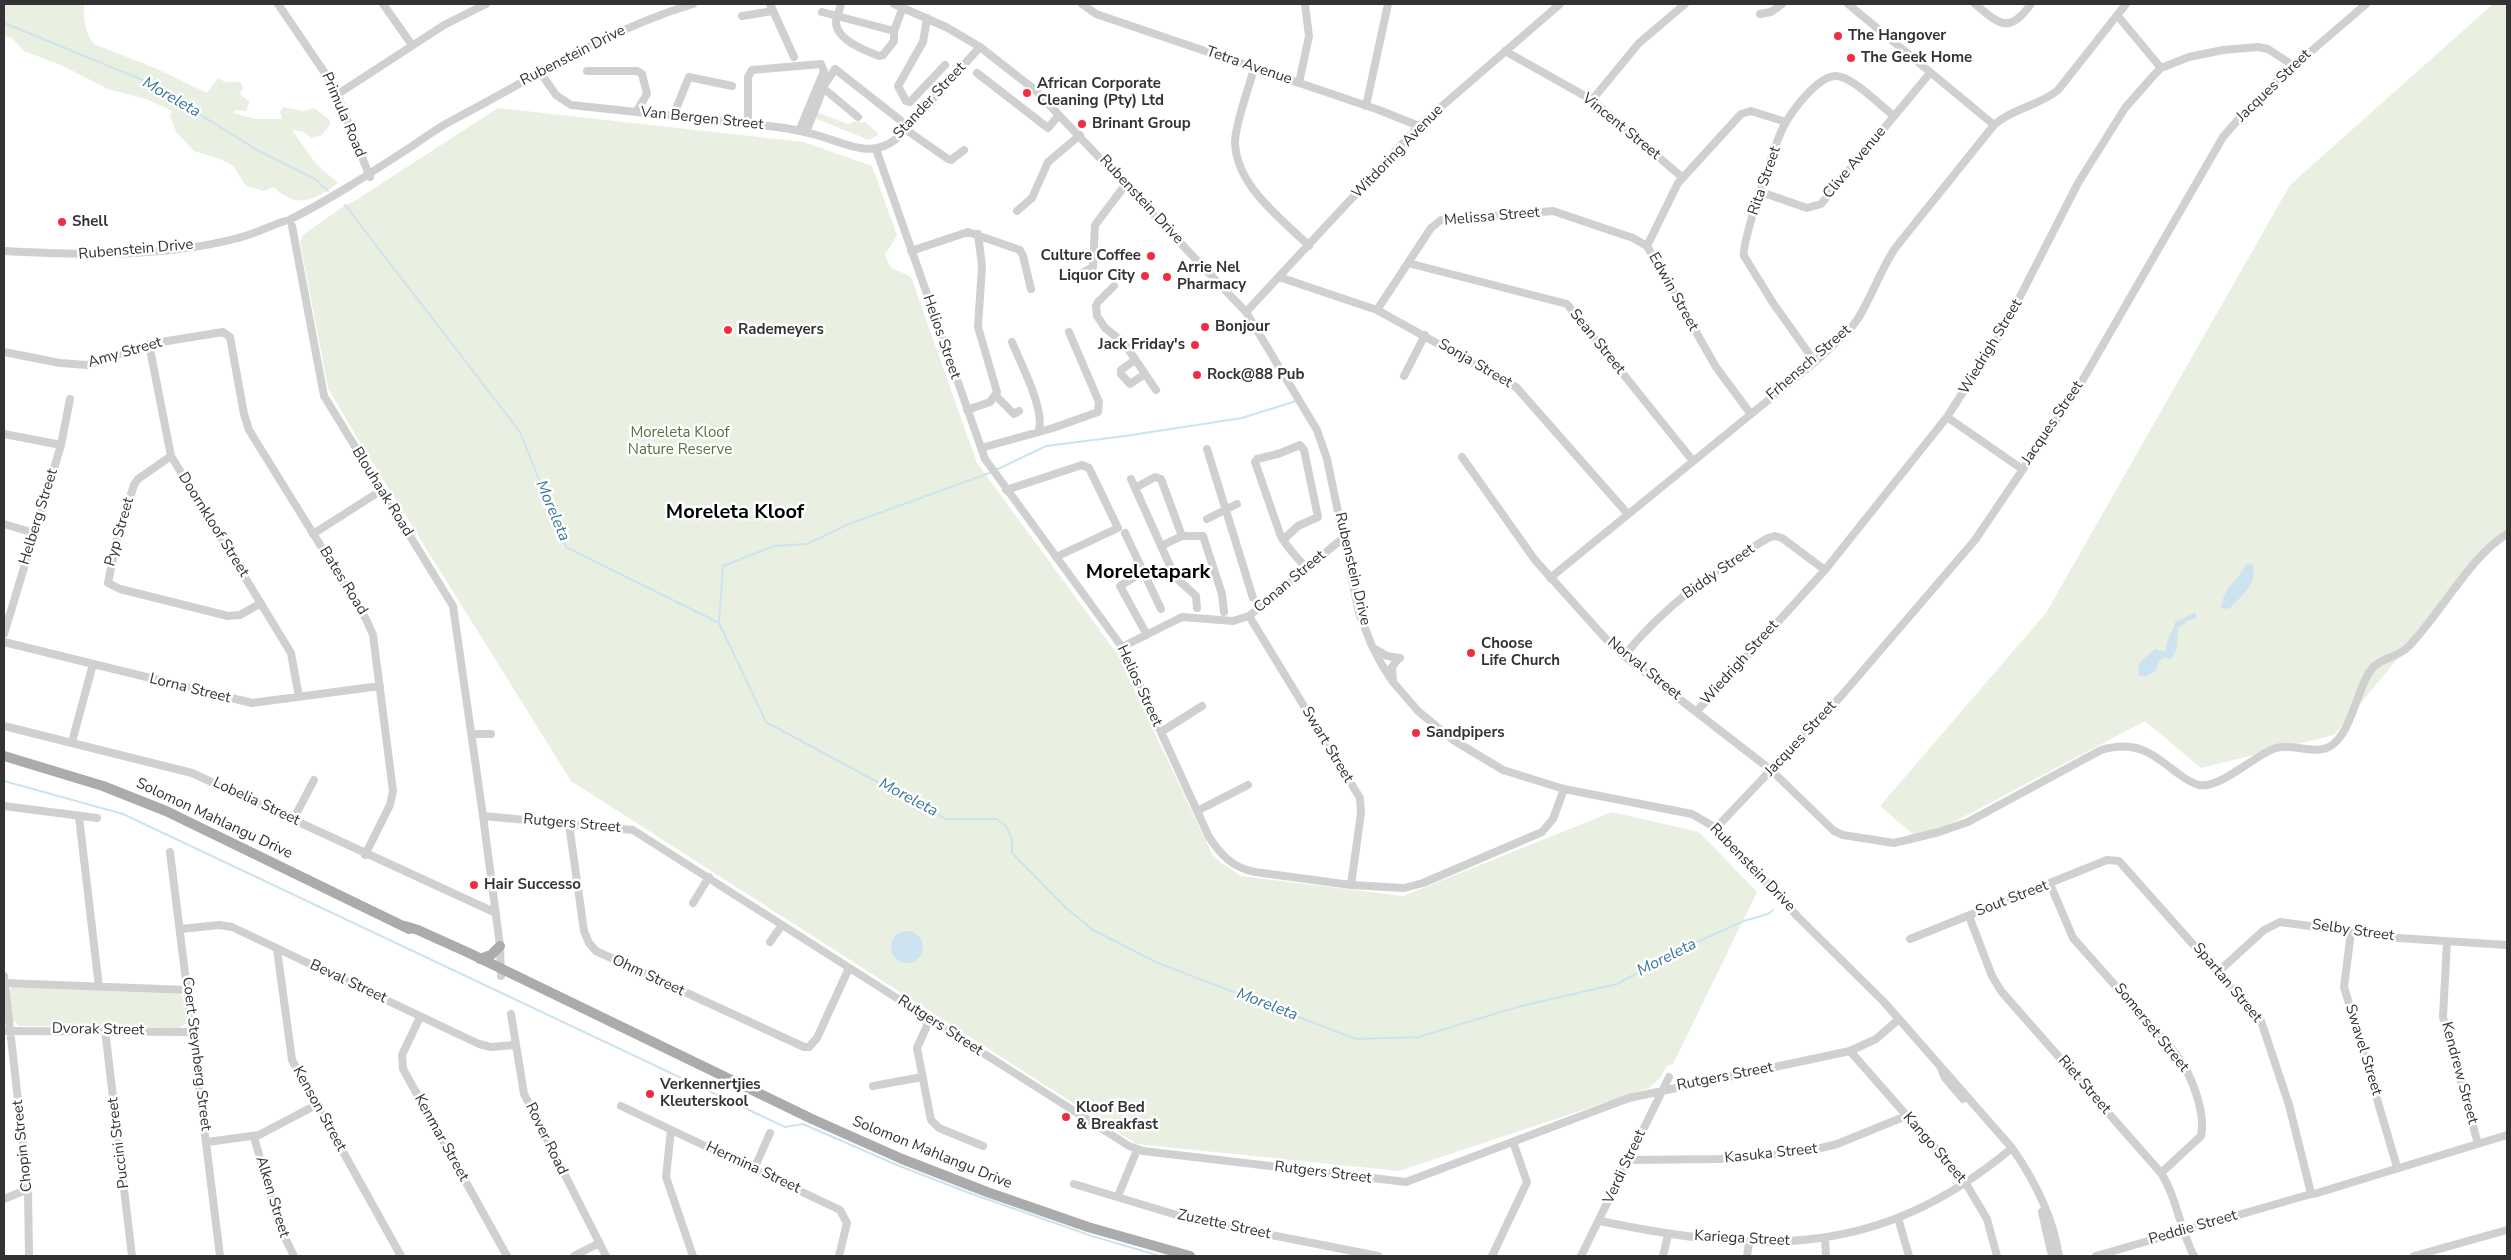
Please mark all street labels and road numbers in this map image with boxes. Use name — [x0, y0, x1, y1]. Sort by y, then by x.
street label: Rubenstein Drive — [517, 22, 629, 90]
street label: Tetra Avenue — [1204, 43, 1294, 89]
street label: Jacques Street — [2233, 46, 2315, 126]
street label: Stander Street — [890, 59, 970, 143]
street label: Primula Road — [317, 70, 369, 160]
street label: Vincent Street — [1578, 90, 1664, 164]
street label: Witdoring Avenue — [1349, 101, 1447, 203]
street label: Van Bergen Street — [640, 104, 764, 134]
street label: Clive Avenue — [1820, 123, 1890, 203]
street label: Rita Street — [1745, 144, 1785, 218]
street label: Rubenstein Drive — [1095, 152, 1187, 248]
street label: Melissa Street — [1443, 204, 1541, 230]
street label: Rubenstein Drive — [78, 236, 194, 264]
street label: Edwin Street — [1644, 250, 1702, 334]
street label: Helios Street — [918, 293, 964, 381]
street label: Wiedrigh Street — [1956, 296, 2026, 398]
street label: Sean Street — [1565, 306, 1629, 378]
street label: Frhensch Street — [1763, 321, 1855, 405]
street label: Amy Street — [86, 334, 164, 372]
street label: Sonja Street — [1435, 336, 1515, 392]
street label: Jacques Street — [2018, 378, 2088, 468]
street label: Blouhaak Road — [347, 444, 417, 540]
street label: Helberg Street — [16, 467, 62, 567]
street label: Doornkloof Street — [174, 469, 252, 581]
street label: Pyp Street — [102, 496, 138, 568]
street label: Rubenstein Drive — [1330, 511, 1374, 627]
street label: Biddy Street — [1680, 541, 1758, 603]
street label: Bates Road — [315, 543, 371, 619]
street label: Conan Street — [1251, 547, 1329, 617]
street label: Wiedrigh Street — [1697, 617, 1783, 709]
street label: Norval Street — [1603, 634, 1685, 704]
street label: Helios Street — [1112, 642, 1166, 730]
street label: Lorna Street — [148, 670, 232, 708]
street label: Jacques Street — [1761, 697, 1841, 781]
street label: Swart Street — [1297, 704, 1357, 786]
street label: Lobelia Street — [210, 774, 302, 830]
street label: Solomon Mahlangu Drive — [133, 775, 295, 863]
street label: Rutgers Street — [523, 811, 621, 837]
street label: Rubenstein Drive — [1705, 820, 1799, 916]
street label: Sout Street — [1973, 877, 2051, 921]
street label: Selby Street — [2311, 916, 2395, 946]
street label: Spartan Street — [2189, 940, 2265, 1026]
street label: Ohm Street — [609, 951, 687, 1001]
street label: Beval Street — [307, 956, 389, 1008]
street label: Coert Steynberg Street — [178, 976, 214, 1132]
street label: Somerset Street — [2110, 980, 2192, 1076]
street label: Rutgers Street — [894, 992, 986, 1060]
street label: Swavel Street — [2341, 1002, 2385, 1098]
street label: Dvorak Street — [52, 1020, 144, 1040]
street label: Kendrew Street — [2437, 1020, 2481, 1126]
street label: Riet Street — [2054, 1052, 2114, 1118]
street label: Rutgers Street — [1675, 1059, 1775, 1095]
street label: Kenson Street — [288, 1063, 350, 1155]
street label: Kenmar Street — [410, 1091, 472, 1185]
street label: Puccini Street — [104, 1096, 134, 1190]
street label: Chopin Street — [9, 1099, 37, 1193]
street label: Rover Road — [521, 1100, 571, 1178]
street label: Kango Street — [1898, 1109, 1970, 1187]
street label: Solomon Mahlangu Drive — [850, 1113, 1014, 1193]
street label: Verdi Street — [1600, 1127, 1650, 1207]
street label: Hermina Street — [703, 1138, 803, 1198]
street label: Kasuka Street — [1724, 1140, 1818, 1168]
street label: Alken Street — [251, 1154, 293, 1240]
street label: Rutgers Street — [1273, 1158, 1373, 1188]
street label: Zuzette Street — [1176, 1206, 1272, 1244]
street label: Peddie Street — [2147, 1207, 2239, 1249]
street label: Kariega Street — [1694, 1228, 1790, 1250]

